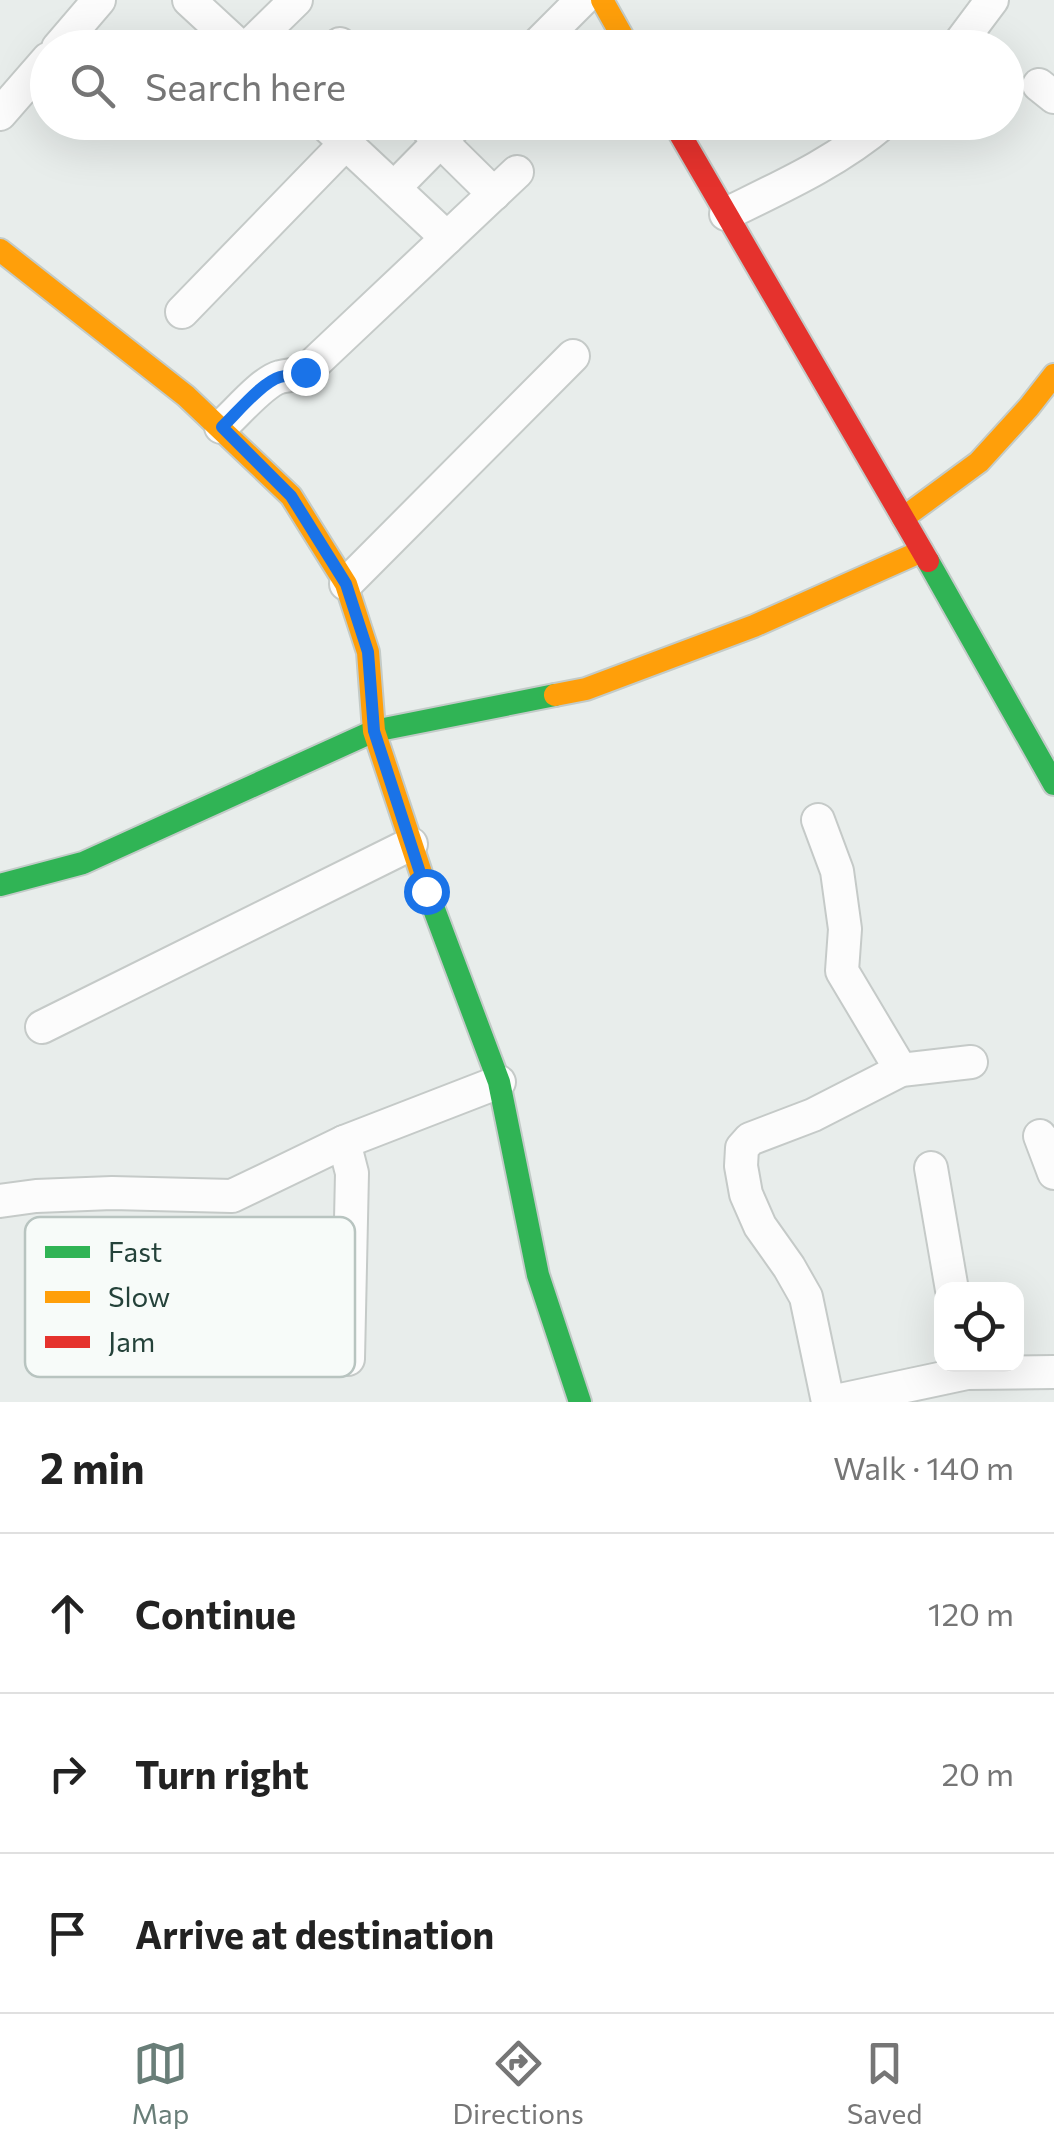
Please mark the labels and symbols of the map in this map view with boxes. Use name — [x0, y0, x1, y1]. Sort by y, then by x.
route end — [283, 350, 329, 396]
route start — [404, 869, 450, 915]
legend — [25, 1217, 355, 1377]
text: Fast — [108, 1234, 162, 1268]
text: Slow — [108, 1279, 170, 1313]
text: Jam — [108, 1324, 155, 1358]

